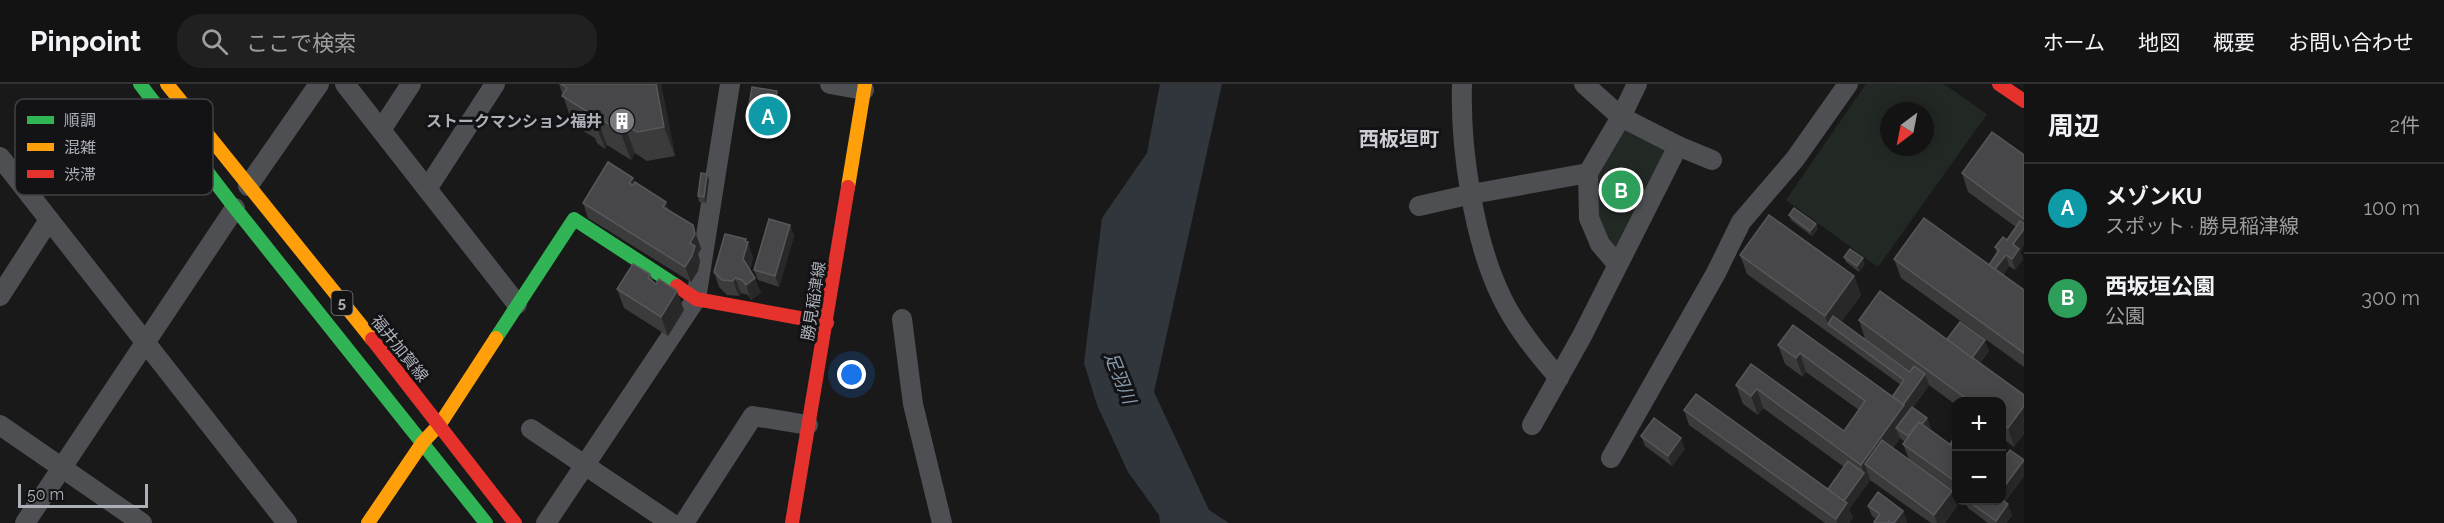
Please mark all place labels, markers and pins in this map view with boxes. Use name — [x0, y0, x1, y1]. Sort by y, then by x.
pin: A — [748, 93, 788, 138]
building icon: ストークマンション福井 — [607, 106, 637, 136]
place label: ストークマンション福井 — [426, 112, 602, 131]
pin: B — [1602, 168, 1640, 212]

